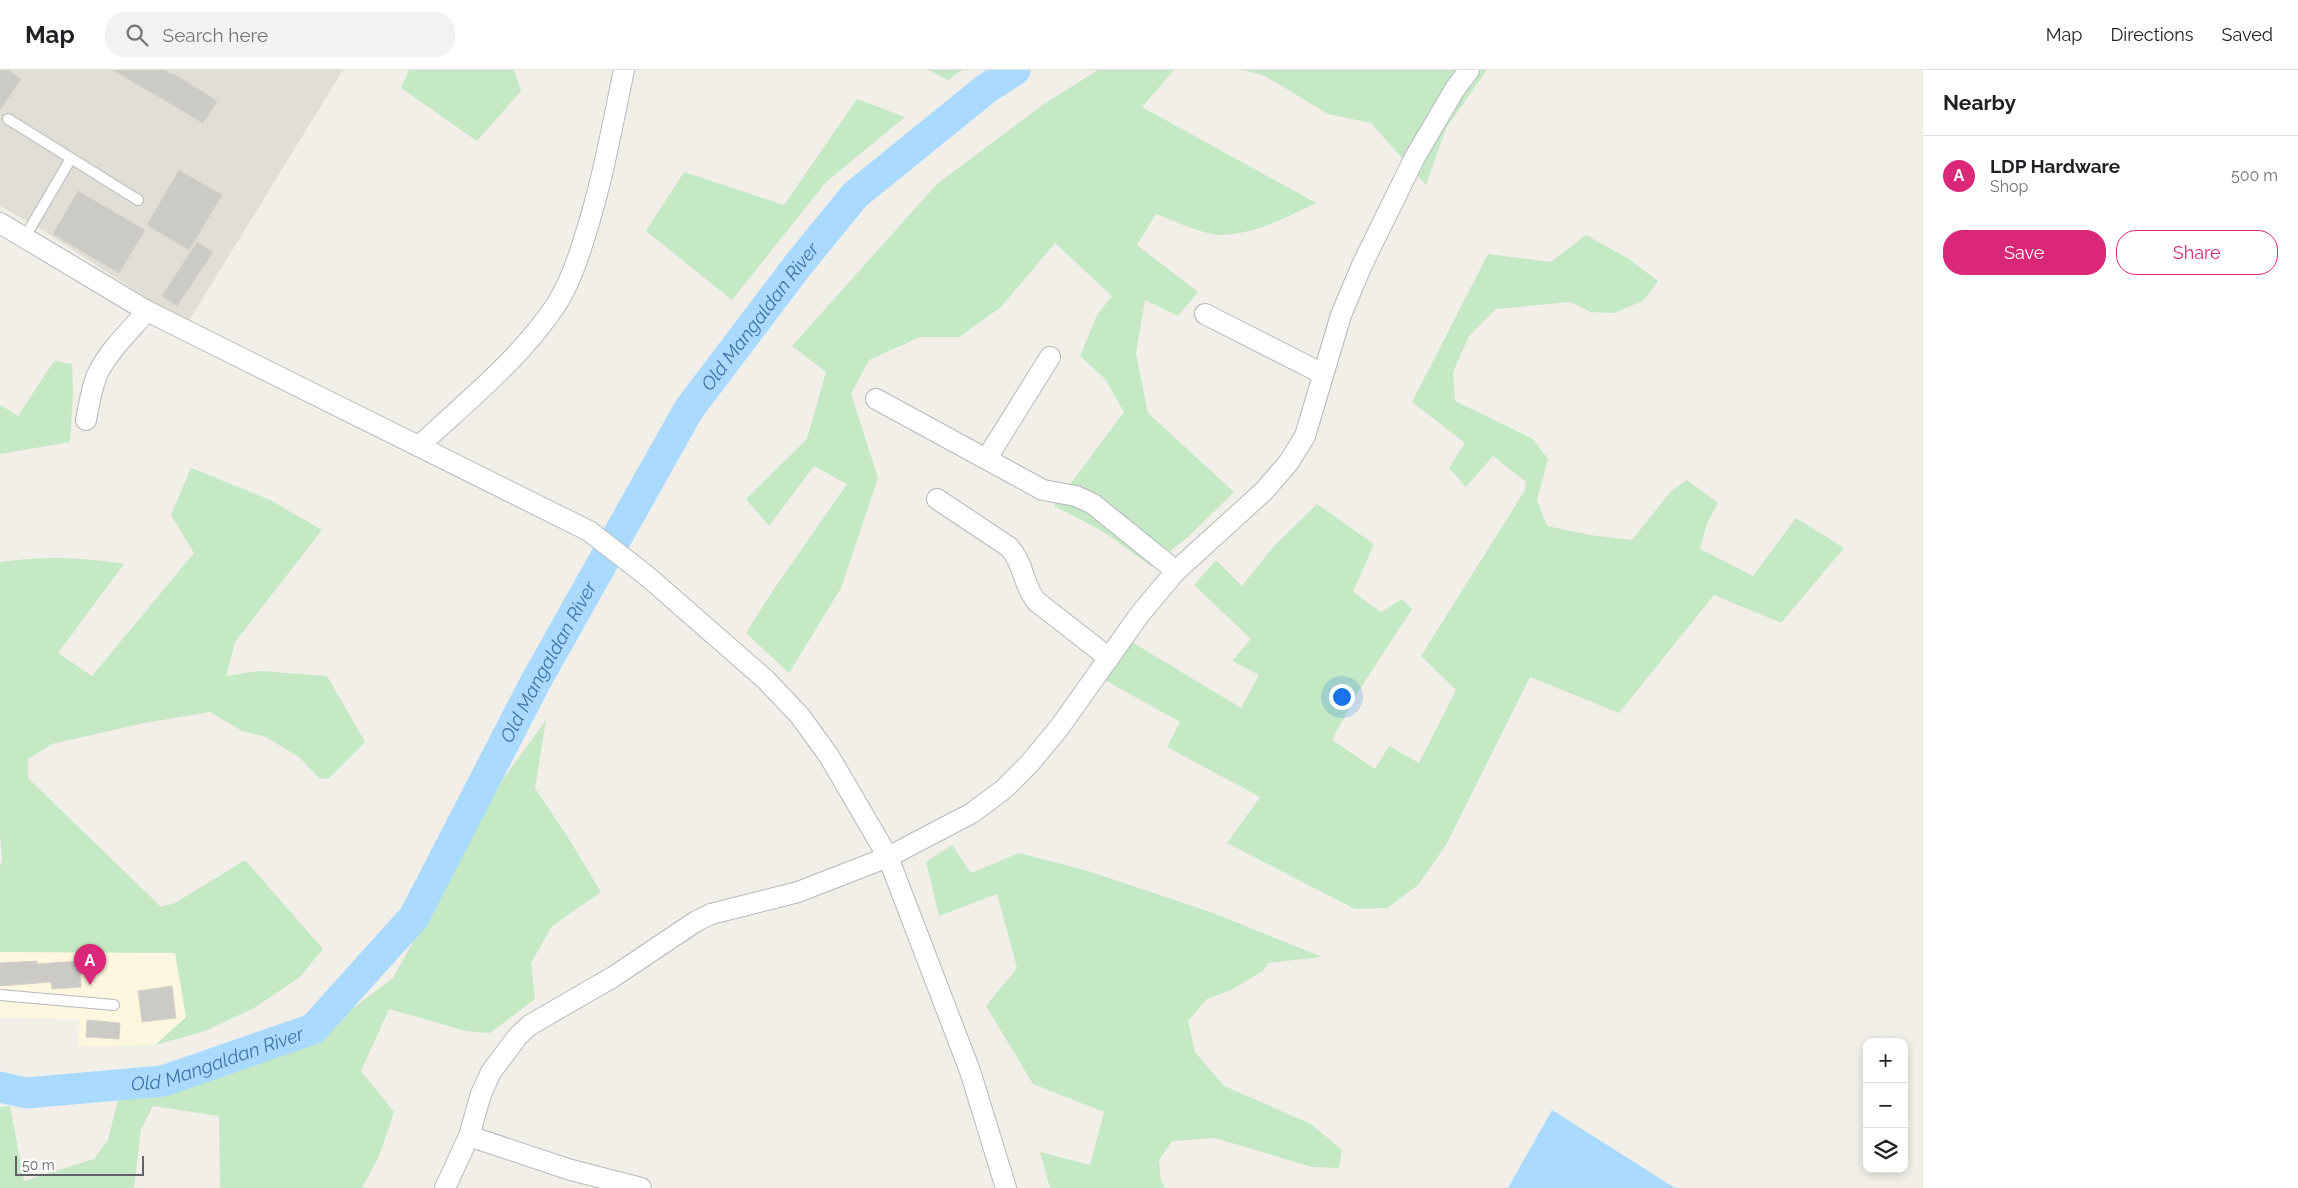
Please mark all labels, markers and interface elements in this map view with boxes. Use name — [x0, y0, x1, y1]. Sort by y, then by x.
search box — [105, 12, 455, 57]
text: Map — [25, 20, 75, 49]
icon: search — [123, 21, 151, 49]
text: Search here — [163, 24, 268, 46]
text: Map — [2046, 24, 2082, 45]
text: Directions — [2110, 24, 2194, 45]
text: Saved — [2222, 24, 2273, 45]
text: Nearby — [1943, 90, 2016, 115]
text: LDP Hardware — [1990, 155, 2120, 177]
text: A — [1954, 166, 1964, 185]
text: 500 m — [2231, 166, 2278, 185]
text: Shop — [1990, 177, 2028, 196]
button: Save — [1943, 230, 2106, 275]
button: Share — [2116, 230, 2278, 275]
water label: Old Mangaldan River — [696, 237, 824, 395]
water label: Old Mangaldan River — [495, 576, 602, 746]
your location — [1329, 684, 1355, 710]
pin: A — [74, 944, 106, 985]
water label: Old Mangaldan River — [130, 1022, 308, 1095]
map controls — [1863, 1038, 1908, 1173]
button: + — [1863, 1038, 1908, 1083]
button: − — [1863, 1083, 1908, 1128]
button: layers — [1863, 1128, 1908, 1173]
scale bar — [15, 1153, 144, 1176]
text: 50 m — [22, 1157, 55, 1173]

